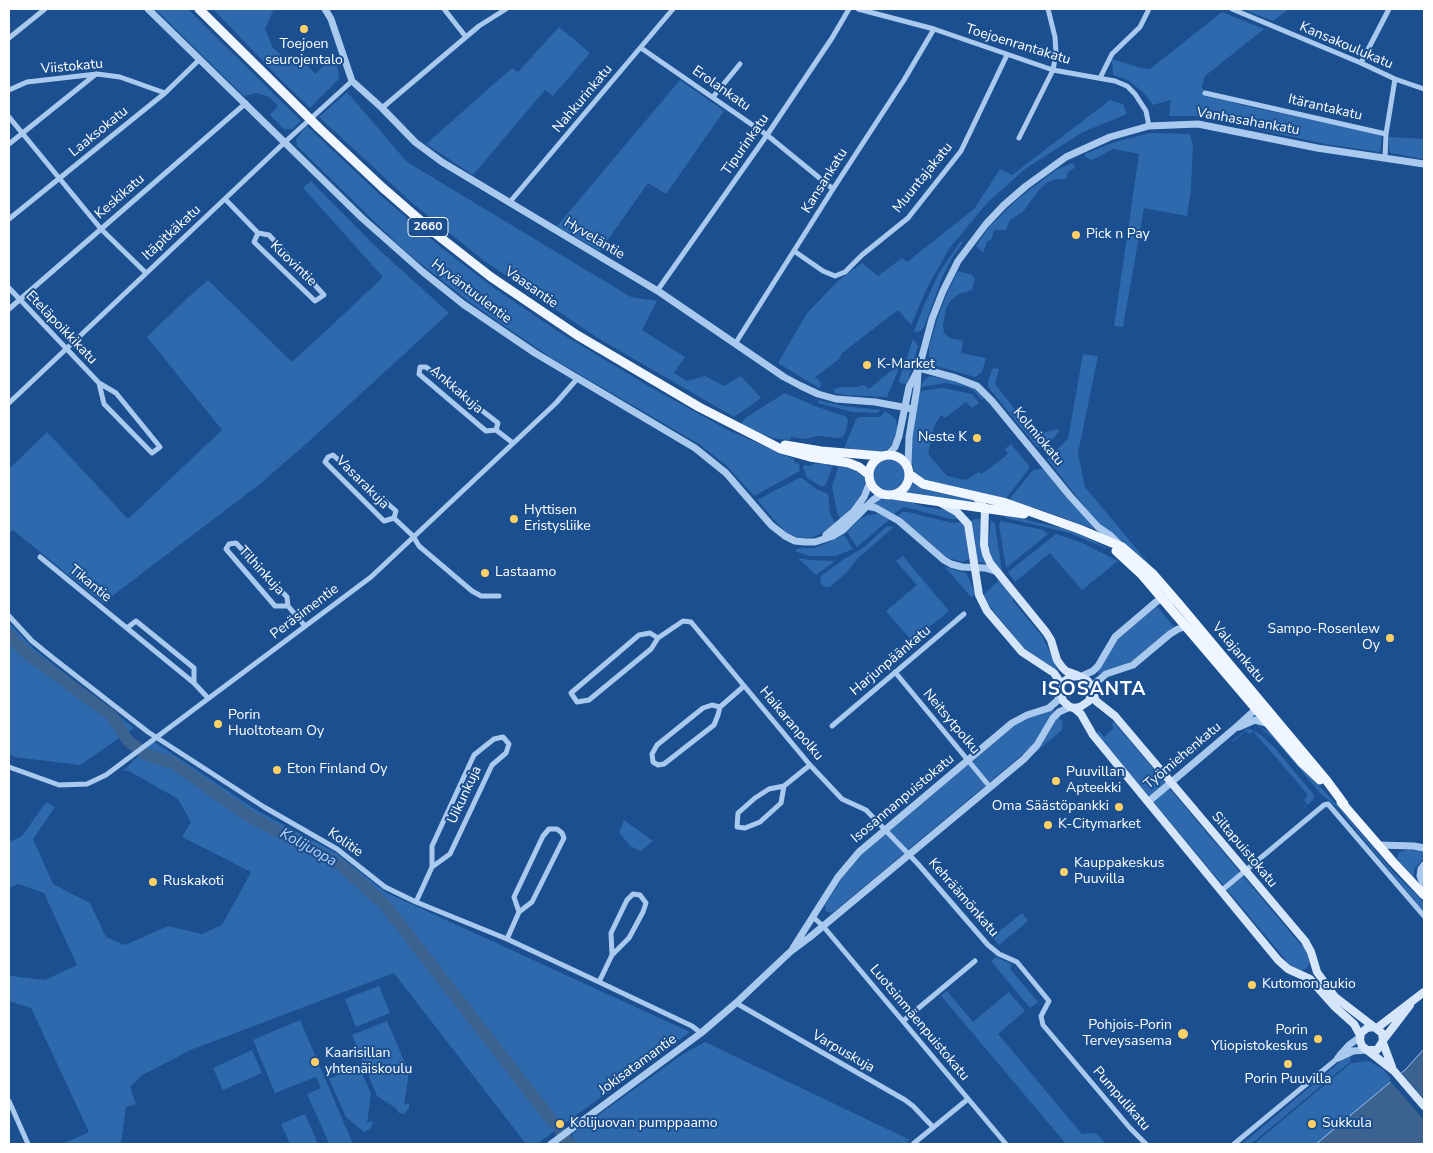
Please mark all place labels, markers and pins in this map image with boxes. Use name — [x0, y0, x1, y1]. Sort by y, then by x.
marker: Toejoen seurojentalo — [298, 23, 310, 35]
place label: Toejoen seurojentalo — [265, 37, 343, 70]
place label: Pick n Pay — [1086, 227, 1150, 243]
marker: Pick n Pay — [1070, 229, 1082, 241]
place label: K-Market — [877, 357, 935, 373]
marker: K-Market — [861, 359, 873, 371]
place label: Neste K — [918, 430, 967, 446]
marker: Neste K — [971, 432, 983, 444]
place label: Hyttisen Eristysliike — [524, 503, 591, 536]
marker: Hyttisen Eristysliike — [508, 513, 520, 525]
place label: Lastaamo — [495, 565, 556, 581]
marker: Lastaamo — [479, 567, 491, 579]
place label: Sampo-Rosenlew Oy — [1268, 622, 1380, 654]
marker: Sampo-Rosenlew Oy — [1384, 632, 1396, 644]
place label: Porin Huoltoteam Oy — [228, 708, 324, 740]
marker: Porin Huoltoteam Oy — [212, 718, 224, 730]
place label: Eton Finland Oy — [287, 762, 387, 778]
marker: Eton Finland Oy — [271, 764, 283, 776]
place label: Puuvillan Apteekki — [1066, 765, 1125, 798]
marker: Puuvillan Apteekki — [1050, 775, 1062, 787]
place label: Oma Säästöpankki — [992, 799, 1109, 815]
marker: Oma Säästöpankki — [1113, 801, 1125, 813]
place label: K-Citymarket — [1058, 817, 1141, 833]
marker: K-Citymarket — [1042, 819, 1054, 831]
place label: Kauppakeskus Puuvilla — [1074, 856, 1164, 889]
marker: Kauppakeskus Puuvilla — [1058, 866, 1070, 878]
place label: Ruskakoti — [163, 874, 224, 890]
marker: Ruskakoti — [147, 876, 159, 888]
place label: Kutomon aukio — [1262, 977, 1356, 993]
marker: Kutomon aukio — [1246, 979, 1258, 991]
place label: Pohjois-Porin Terveysasema — [1083, 1018, 1172, 1050]
place label: Porin Yliopistokeskus — [1211, 1023, 1308, 1056]
marker: Pohjois-Porin Terveysasema — [1176, 1027, 1190, 1041]
marker: Porin Yliopistokeskus — [1312, 1033, 1324, 1045]
place label: Kaarisillan yhtenäiskoulu — [325, 1046, 412, 1078]
marker: Kaarisillan yhtenäiskoulu — [309, 1056, 321, 1068]
marker: Porin Puuvilla — [1282, 1058, 1294, 1070]
place label: Porin Puuvilla — [1245, 1072, 1331, 1088]
place label: Kolijuovan pumppaamo — [570, 1116, 718, 1132]
place label: Sukkula — [1322, 1116, 1372, 1132]
marker: Kolijuovan pumppaamo — [554, 1118, 566, 1130]
marker: Sukkula — [1306, 1118, 1318, 1130]

